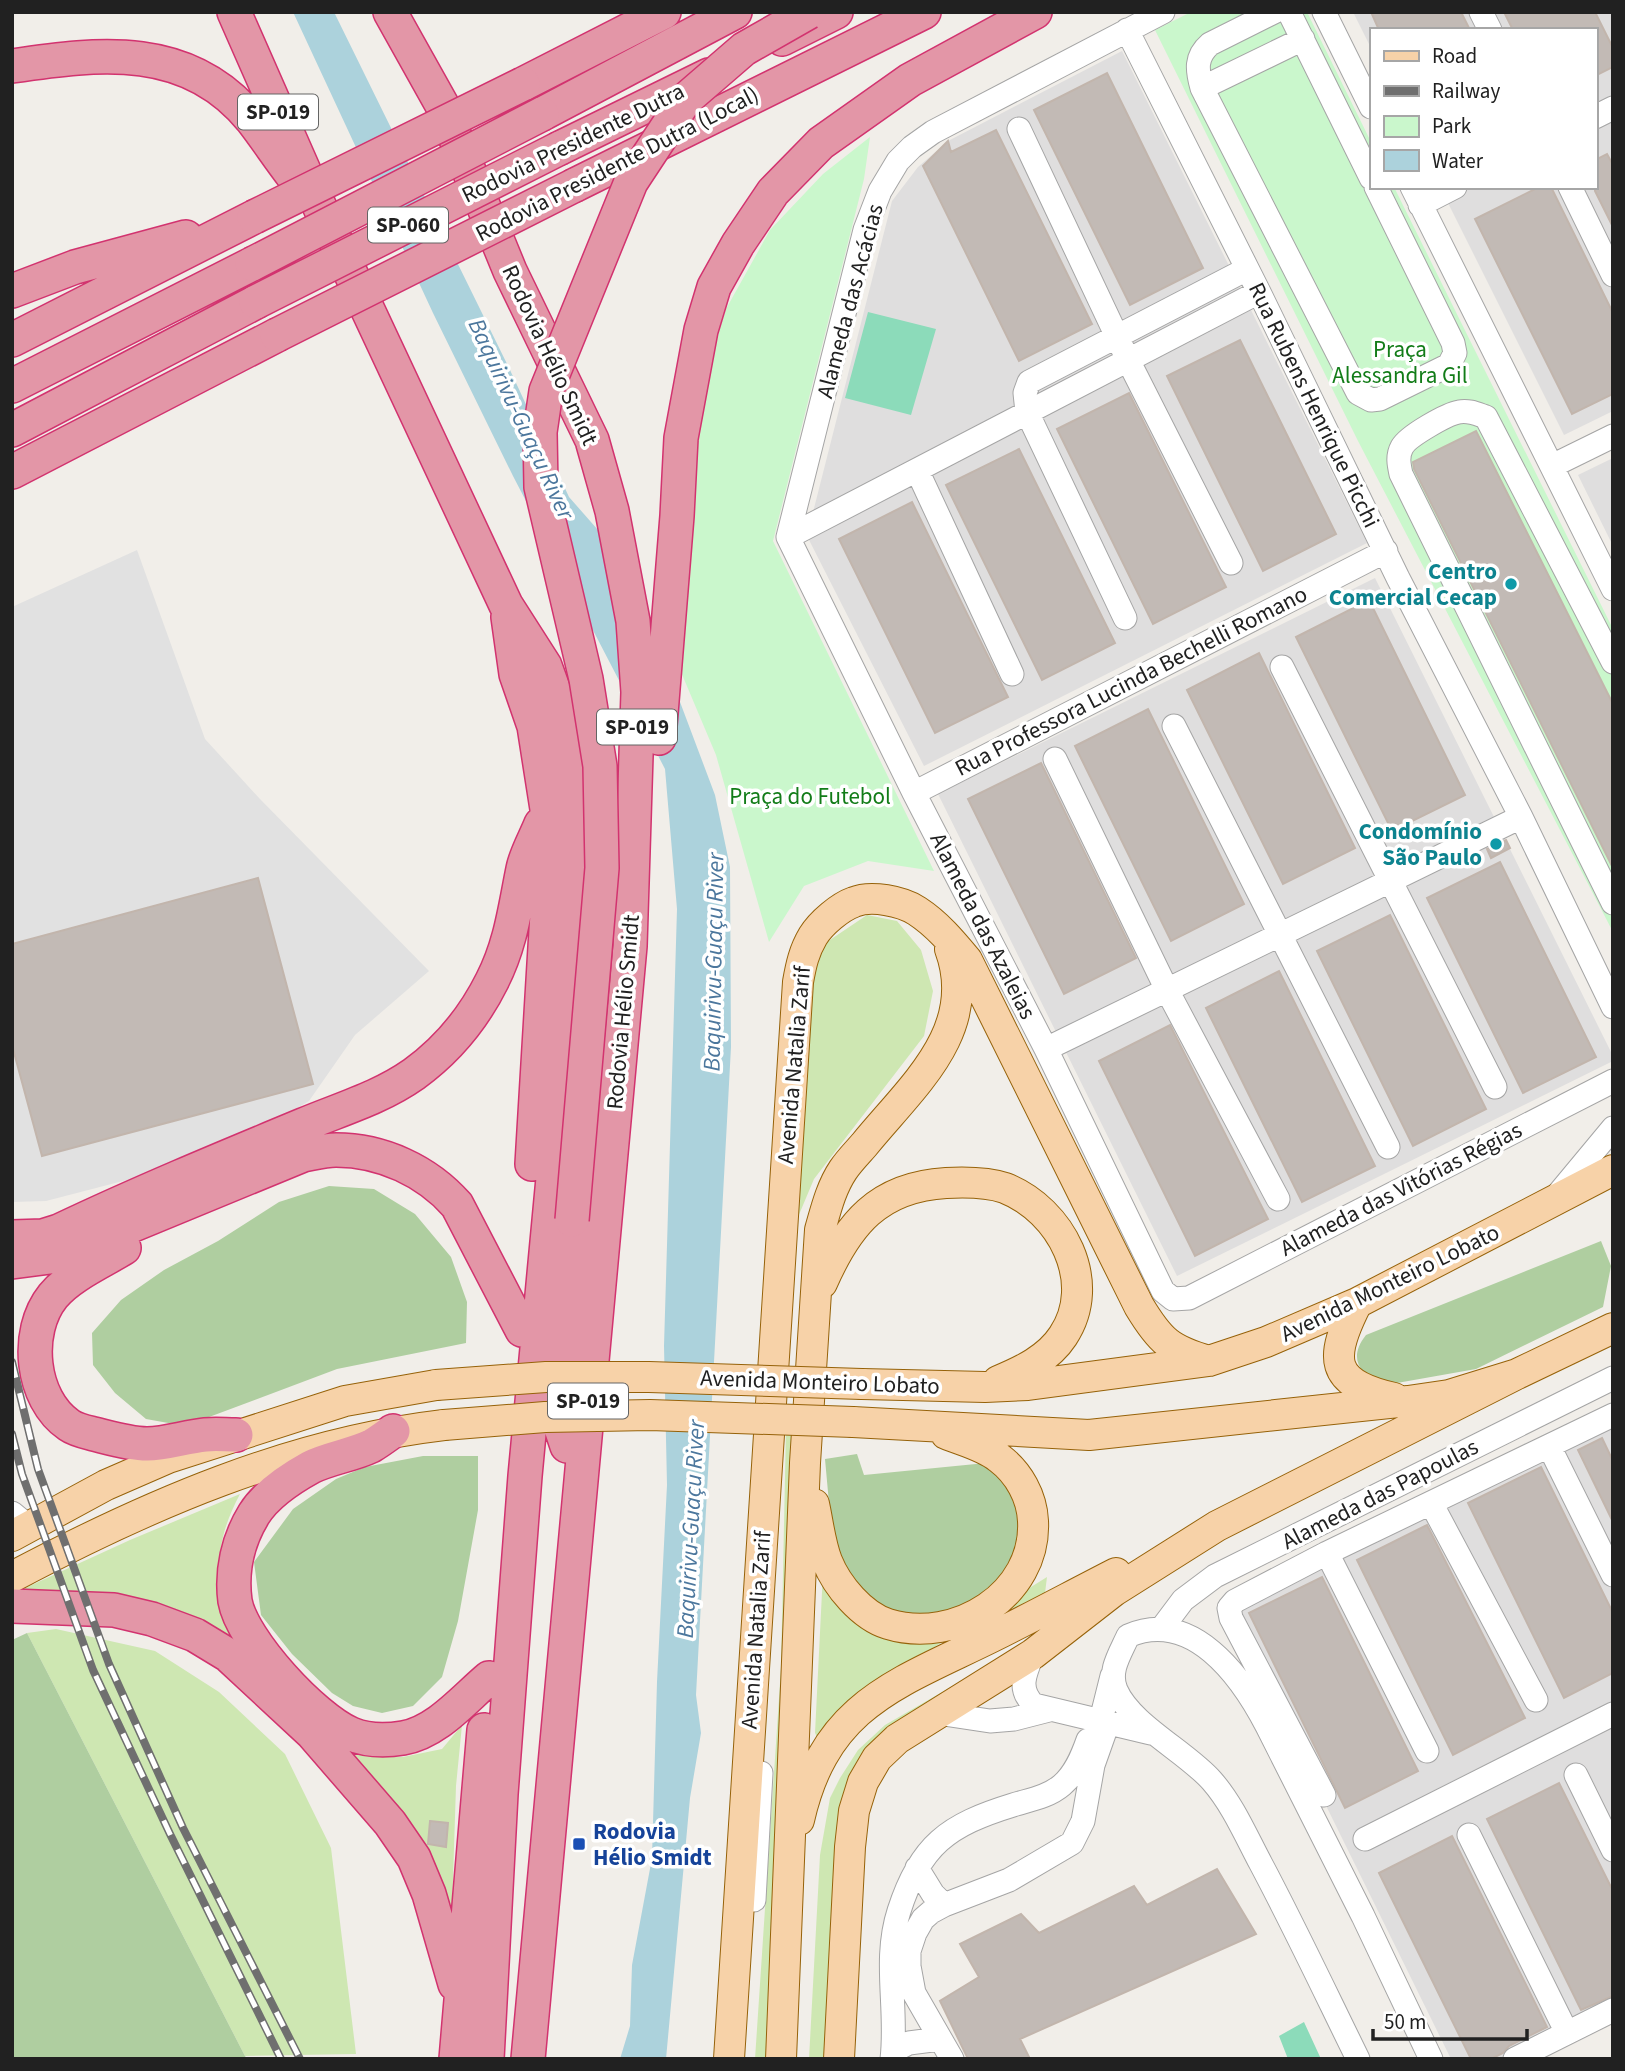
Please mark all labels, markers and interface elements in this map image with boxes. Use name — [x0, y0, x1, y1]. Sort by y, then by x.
legend — [1370, 28, 1597, 189]
text: Road — [1432, 41, 1477, 71]
street label: Rodovia Presidente Dutra — [456, 75, 690, 211]
text: Railway — [1432, 76, 1500, 106]
street label: Rodovia Presidente Dutra (Local) — [470, 78, 764, 250]
road number: SP-019 — [238, 94, 318, 130]
text: Park — [1432, 111, 1472, 141]
text: Water — [1432, 146, 1484, 176]
street label: Alameda das Acácias — [808, 200, 892, 402]
road number: SP-060 — [368, 208, 448, 243]
street label: Rodovia Hélio Smidt — [494, 259, 606, 451]
street label: Rua Rubens Henrique Picchi — [1240, 277, 1388, 533]
water label: Baquirivu-Guaçu River — [459, 313, 584, 527]
park label: Praça Alessandra Gil — [1332, 333, 1468, 392]
place label: Centro Comercial Cecap — [1329, 555, 1497, 614]
marker: Centro Comercial Cecap — [1503, 576, 1519, 592]
street label: Rua Professora Lucinda Bechelli Romano — [949, 577, 1313, 785]
road number: SP-019 — [597, 710, 677, 744]
park label: Praça do Futebol — [729, 780, 891, 813]
place label: Condomínio São Paulo — [1358, 815, 1482, 874]
street label: Alameda das Azaleias — [922, 827, 1044, 1025]
marker: Condomínio São Paulo — [1488, 836, 1504, 852]
water label: Baquirivu-Guaçu River — [695, 851, 733, 1072]
street label: Rodovia Hélio Smidt — [598, 913, 648, 1111]
street label: Avenida Natalia Zarif — [769, 964, 819, 1165]
street label: Alameda das Vitórias Régias — [1274, 1114, 1528, 1264]
street label: Avenida Monteiro Lobato — [1275, 1216, 1505, 1350]
street label: Avenida Monteiro Lobato — [700, 1361, 940, 1403]
road number: SP-019 — [548, 1384, 628, 1418]
water label: Baquirivu-Guaçu River — [668, 1417, 714, 1639]
street label: Alameda das Papoulas — [1276, 1430, 1484, 1558]
street label: Avenida Natalia Zarif — [733, 1529, 779, 1730]
place label: Rodovia Hélio Smidt — [593, 1815, 712, 1874]
marker: Rodovia Hélio Smidt — [571, 1836, 587, 1852]
scale bar — [1373, 1997, 1527, 2041]
text: 50 m — [1384, 2007, 1426, 2037]

